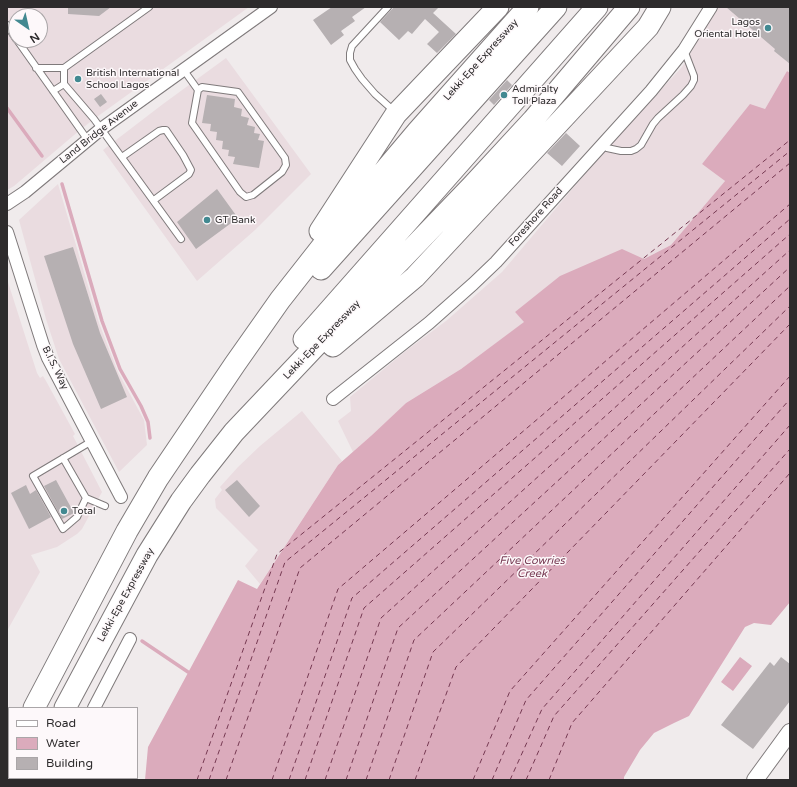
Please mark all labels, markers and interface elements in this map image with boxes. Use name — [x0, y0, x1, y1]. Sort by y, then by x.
north arrow — [8, 8, 48, 48]
place label: Lagos Oriental Hotel — [694, 16, 760, 40]
street label: Lekki-Epe Expressway — [441, 17, 521, 103]
marker: Lagos Oriental Hotel — [763, 23, 773, 33]
text: N — [27, 30, 42, 45]
place label: British International School Lagos — [86, 67, 179, 90]
marker: British International School Lagos — [73, 74, 83, 84]
place label: Admiralty Toll Plaza — [512, 83, 558, 106]
marker: Admiralty Toll Plaza — [499, 90, 509, 100]
street label: Land Bridge Avenue — [57, 98, 141, 166]
street label: Foreshore Road — [506, 185, 566, 249]
place label: GT Bank — [215, 214, 255, 226]
marker: GT Bank — [202, 215, 212, 225]
street label: Lekki-Epe Expressway — [281, 298, 363, 382]
street label: B.I.S. Way — [39, 344, 71, 392]
place label: Total — [72, 505, 95, 517]
marker: Total — [59, 506, 69, 516]
street label: Lekki-Epe Expressway — [95, 546, 157, 644]
water label: Five Cowries Creek — [499, 554, 565, 580]
legend — [8, 707, 138, 779]
text: Road — [46, 716, 76, 730]
text: Water — [46, 736, 80, 750]
text: Building — [46, 756, 93, 770]

